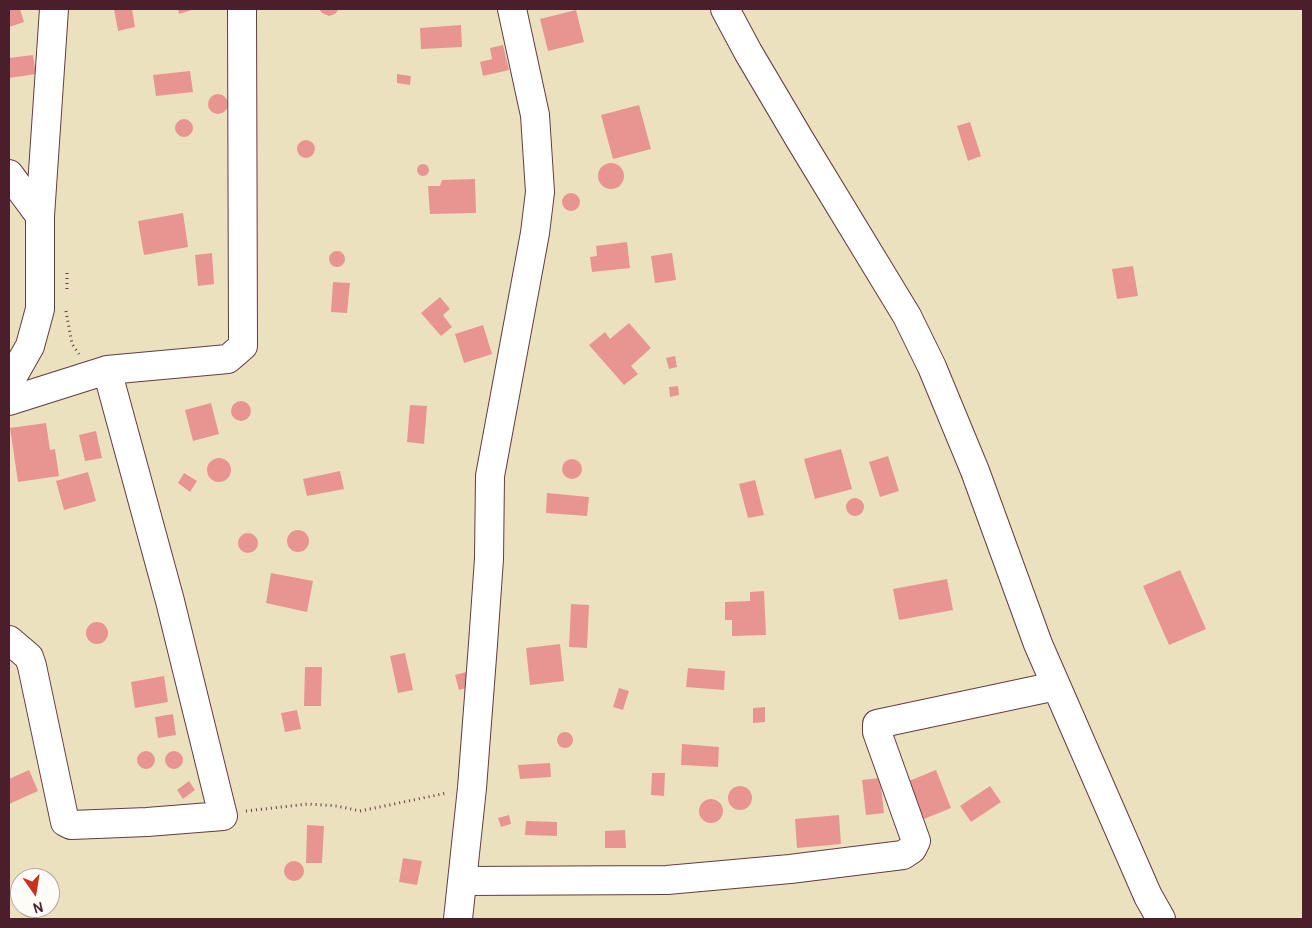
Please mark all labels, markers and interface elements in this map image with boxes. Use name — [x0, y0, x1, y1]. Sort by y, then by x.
north arrow — [10, 868, 60, 918]
text: N — [32, 898, 45, 916]

